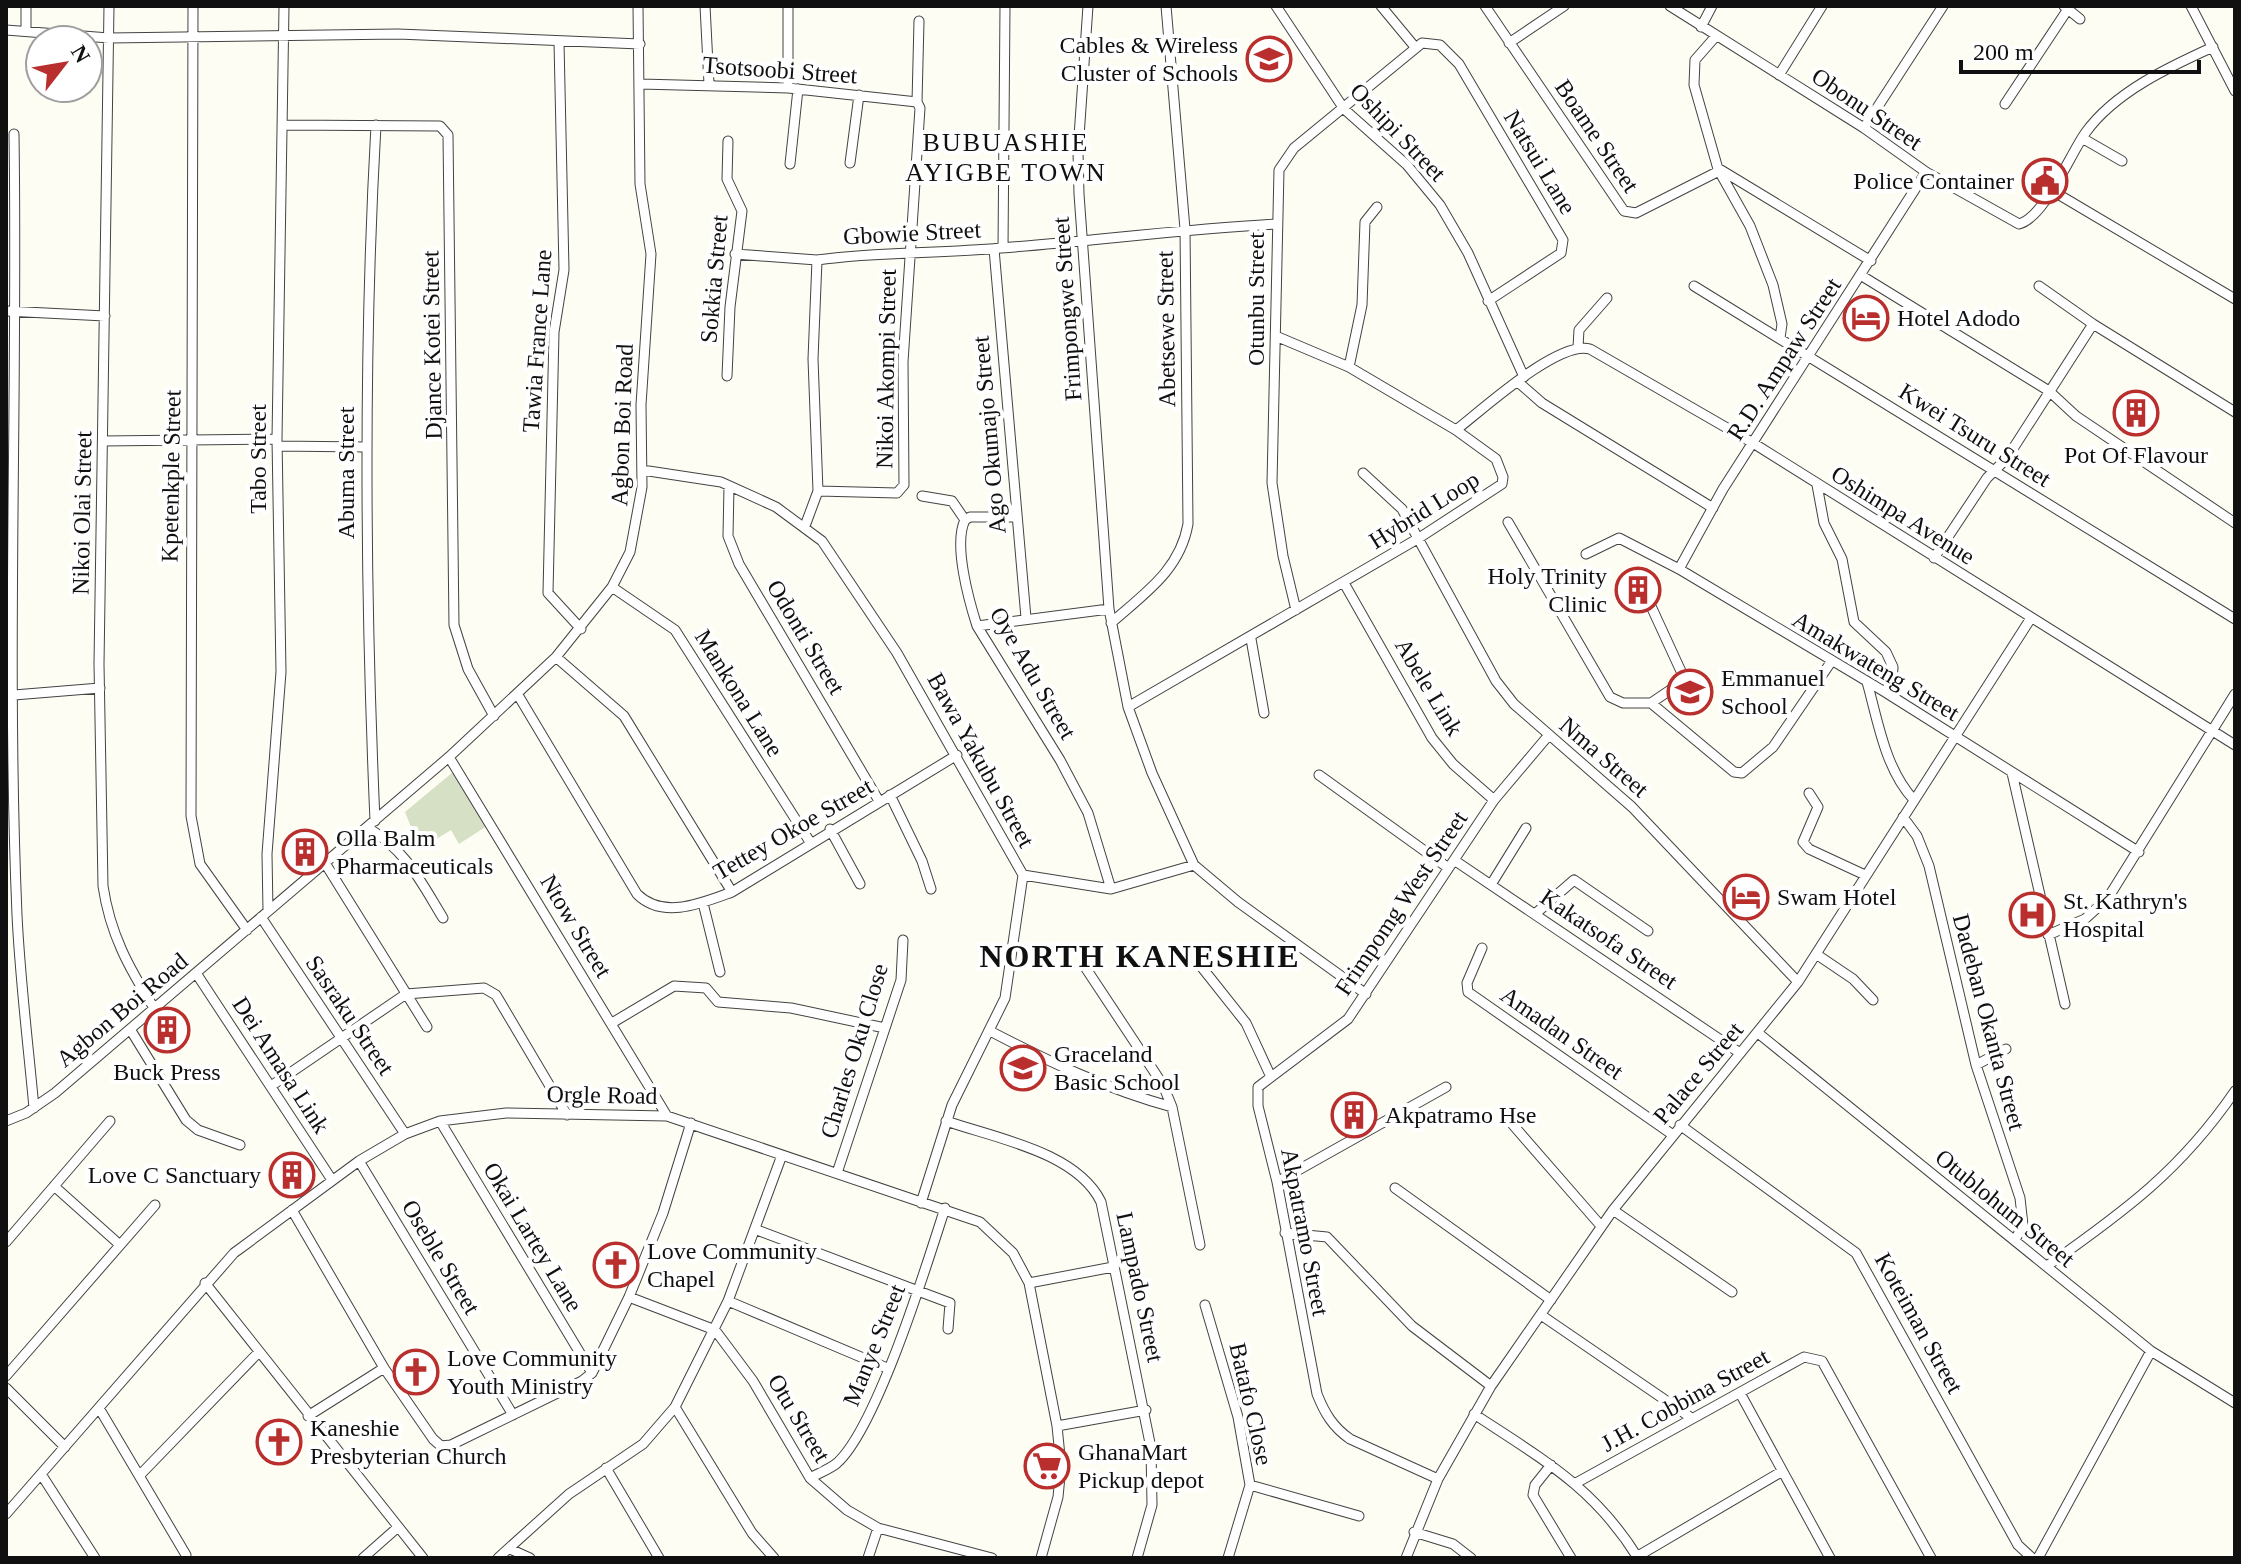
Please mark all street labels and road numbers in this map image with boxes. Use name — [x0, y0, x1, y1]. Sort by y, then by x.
street label: Tsotsoobi Street — [702, 52, 859, 88]
street label: Obonu Street — [1807, 63, 1927, 156]
street label: Boame Street — [1550, 75, 1644, 197]
street label: Oshipi Street — [1345, 78, 1451, 187]
street label: Natsui Lane — [1499, 105, 1581, 219]
street label: Sokkia Street — [695, 213, 733, 344]
street label: Gbowie Street — [842, 216, 982, 250]
street label: Frimpongwe Street — [1048, 216, 1086, 402]
street label: Otunbu Street — [1243, 232, 1269, 366]
street label: Tawia France Lane — [518, 249, 556, 433]
street label: Djance Kotei Street — [417, 250, 447, 440]
street label: Abetsewe Street — [1152, 250, 1180, 408]
street label: Nikoi Akompi Street — [871, 268, 901, 469]
street label: R.D. Ampaw Street — [1722, 273, 1846, 445]
street label: Ago Okumajo Street — [967, 335, 1011, 535]
street label: Agbon Boi Road — [606, 343, 638, 507]
street label: Kwei Tsuru Street — [1894, 378, 2056, 492]
street label: Kpetenkple Street — [156, 389, 186, 563]
street label: Tabo Street — [245, 404, 271, 514]
street label: Abuma Street — [333, 406, 359, 539]
street label: Nikoi Olai Street — [68, 430, 96, 595]
street label: Oshimpa Avenue — [1826, 460, 1980, 570]
street label: Hybrid Loop — [1364, 466, 1484, 554]
street label: Odonti Street — [762, 575, 850, 699]
street label: Oye Adu Street — [985, 602, 1081, 744]
street label: Amakwateng Street — [1788, 606, 1964, 726]
street label: Mankona Lane — [690, 625, 788, 761]
street label: Abele Link — [1390, 634, 1468, 740]
street label: Bawa Yakubu Street — [922, 668, 1040, 852]
street label: Nma Street — [1554, 712, 1654, 803]
street label: Tettey Okoe Street — [709, 773, 878, 885]
street label: Frimpomg West Street — [1330, 806, 1472, 1000]
street label: Ntow Street — [535, 870, 617, 982]
street label: Kakatsofa Street — [1536, 884, 1683, 994]
street label: Dadeban Okanta Street — [1948, 911, 2030, 1133]
street label: Agbon Boi Road — [51, 948, 193, 1072]
street label: Sasraku Street — [301, 951, 400, 1080]
street label: Charles Oku Close — [815, 961, 893, 1141]
street label: Amadan Street — [1496, 981, 1628, 1085]
street label: Dei Amasa Link — [227, 992, 335, 1138]
street label: Palace Street — [1648, 1017, 1748, 1129]
street label: Orgle Road — [546, 1081, 658, 1109]
street label: Otublohum Street — [1930, 1144, 2080, 1272]
street label: Akpatramo Street — [1276, 1146, 1334, 1318]
street label: Okai Lartey Lane — [478, 1158, 588, 1316]
street label: Oseble Street — [397, 1195, 485, 1319]
street label: Lampado Street — [1111, 1210, 1169, 1365]
street label: Koteiman Street — [1870, 1248, 1968, 1398]
street label: Manye Street — [838, 1280, 910, 1409]
street label: Batafo Close — [1224, 1340, 1278, 1468]
street label: J.H. Cobbina Street — [1596, 1343, 1774, 1457]
street label: Otu Street — [763, 1369, 836, 1467]

